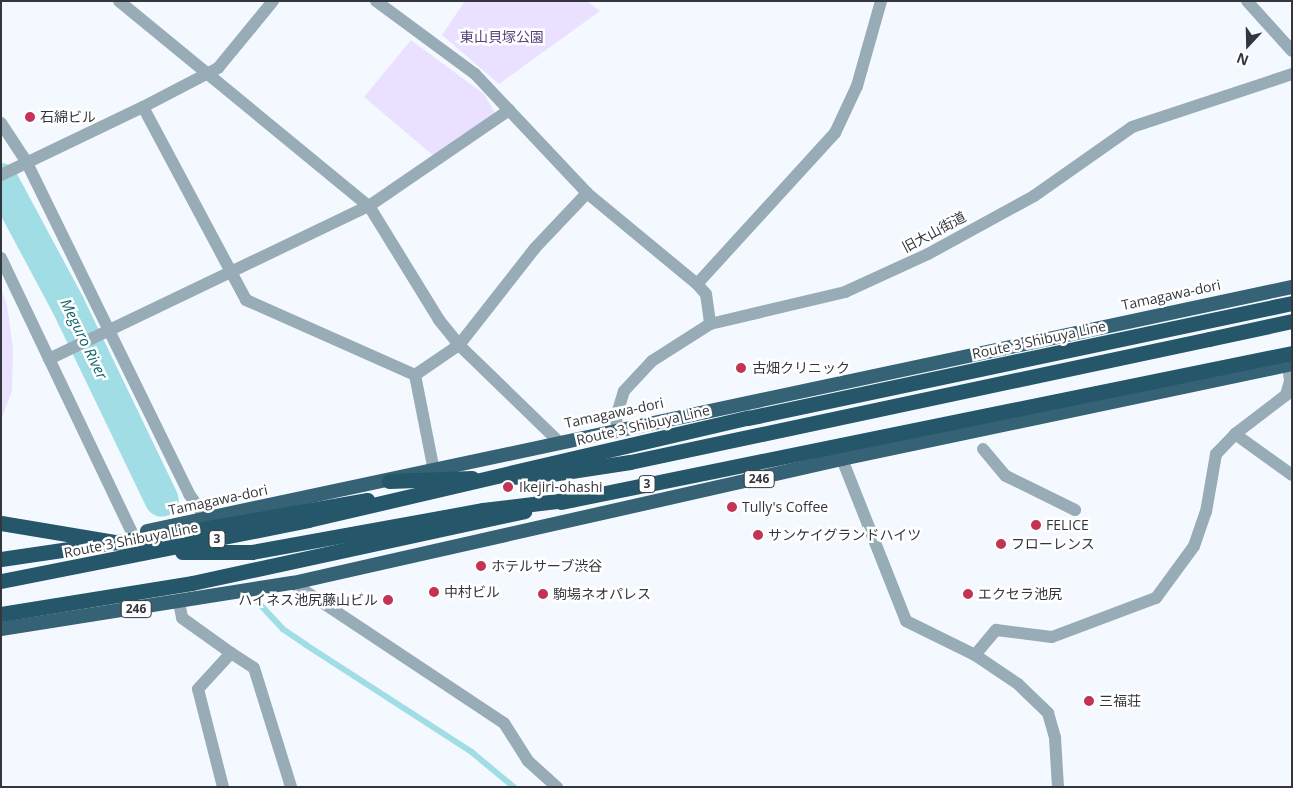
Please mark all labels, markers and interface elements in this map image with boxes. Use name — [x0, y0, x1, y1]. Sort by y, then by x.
north arrow — [1223, 20, 1273, 70]
park label: 東山貝塚公園 — [460, 29, 544, 45]
text: N — [1234, 49, 1251, 70]
place label: 石綿ビル — [40, 109, 96, 125]
marker: 石綿ビル — [24, 111, 36, 123]
street label: 旧大山街道 — [899, 208, 969, 256]
street label: Tamagawa-dori — [1120, 276, 1222, 314]
water label: Meguro River — [57, 296, 111, 382]
street label: Route 3 Shibuya Line — [971, 318, 1107, 362]
place label: 古畑クリニック — [752, 360, 850, 376]
marker: 古畑クリニック — [734, 361, 748, 375]
street label: Tamagawa-dori — [563, 394, 665, 432]
street label: Route 3 Shibuya Line — [575, 401, 711, 449]
road number: 246 — [743, 469, 775, 488]
road number: 3 — [638, 474, 656, 494]
place label: Ikejiri-ohashi — [519, 479, 603, 495]
marker: Ikejiri-ohashi — [501, 480, 515, 494]
street label: Tamagawa-dori — [167, 481, 269, 519]
place label: Tully's Coffee — [742, 499, 828, 515]
marker: Tully's Coffee — [726, 501, 738, 513]
place label: FELICE — [1046, 517, 1089, 533]
street label: Route 3 Shibuya Line — [62, 519, 200, 561]
marker: FELICE — [1030, 519, 1042, 531]
place label: サンケイグランドハイツ — [768, 527, 922, 543]
marker: サンケイグランドハイツ — [752, 529, 764, 541]
road number: 3 — [208, 530, 226, 548]
place label: フローレンス — [1011, 536, 1095, 552]
marker: フローレンス — [995, 538, 1007, 550]
place label: ホテルサーブ渋谷 — [491, 558, 603, 574]
marker: ホテルサーブ渋谷 — [475, 560, 487, 572]
place label: 中村ビル — [444, 584, 500, 600]
marker: 中村ビル — [428, 586, 440, 598]
place label: 駒場ネオパレス — [553, 586, 651, 602]
place label: エクセラ池尻 — [978, 586, 1062, 602]
marker: 駒場ネオパレス — [537, 588, 549, 600]
marker: エクセラ池尻 — [962, 588, 974, 600]
place label: ハイネス池尻藤山ビル — [238, 592, 378, 608]
marker: ハイネス池尻藤山ビル — [382, 594, 394, 606]
road number: 246 — [120, 600, 152, 618]
place label: 三福荘 — [1099, 693, 1141, 709]
marker: 三福荘 — [1083, 695, 1095, 707]

